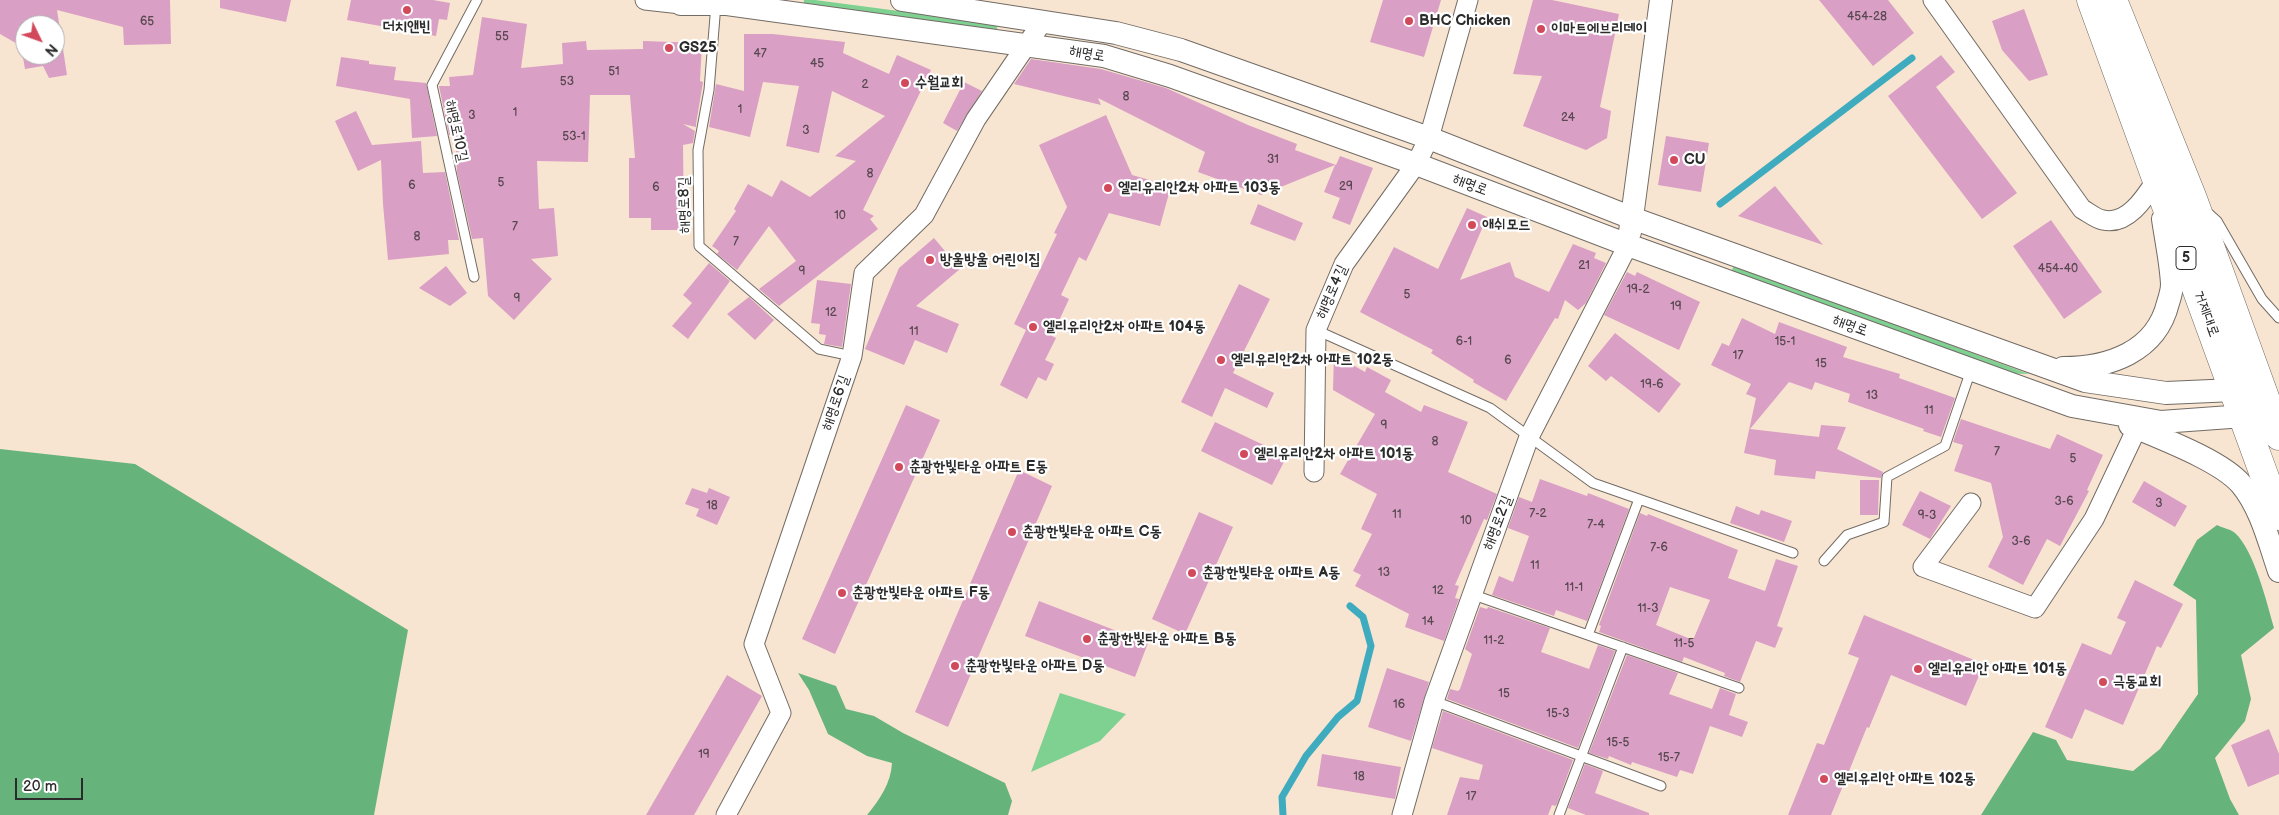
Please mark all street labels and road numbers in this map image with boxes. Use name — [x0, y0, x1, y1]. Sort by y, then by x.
street label: 해명로 — [1068, 42, 1106, 66]
street label: 해명로10길 — [441, 98, 471, 164]
street label: 해명로 — [1450, 170, 1490, 200]
street label: 해명로8길 — [676, 176, 694, 234]
road number: 5 — [2176, 247, 2196, 270]
street label: 해명로4길 — [1312, 262, 1352, 322]
street label: 거제대로 — [2189, 288, 2223, 340]
street label: 해명로 — [1830, 311, 1870, 341]
street label: 해명로6길 — [818, 373, 854, 433]
street label: 해명로2길 — [1479, 493, 1517, 553]

